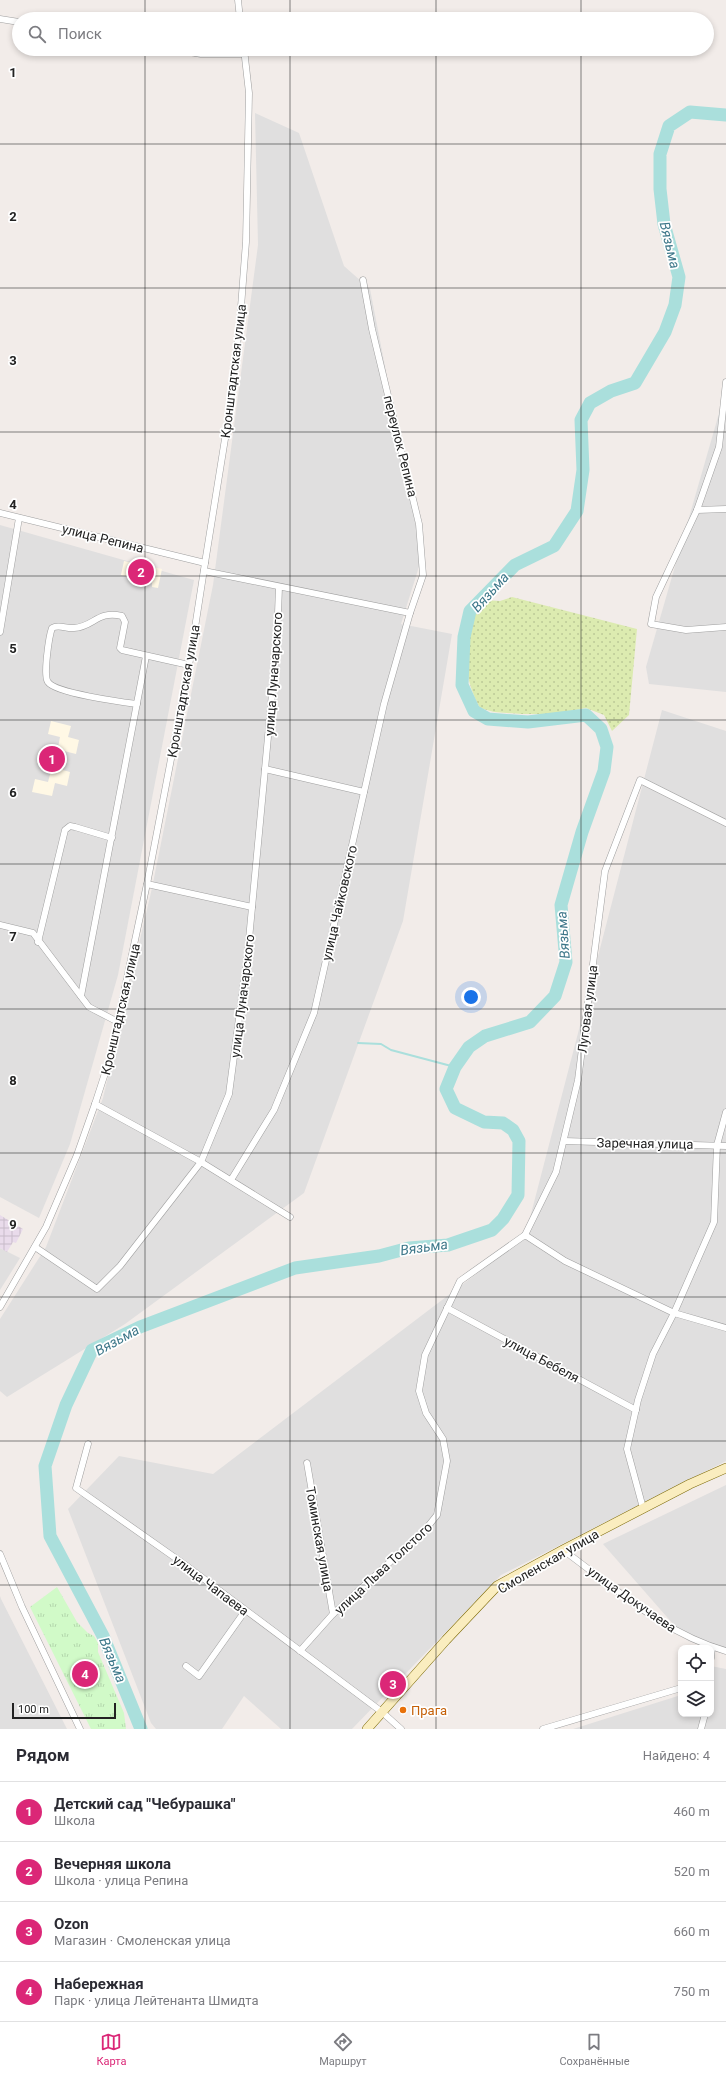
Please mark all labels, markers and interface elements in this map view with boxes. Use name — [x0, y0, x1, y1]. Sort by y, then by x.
search box — [12, 12, 714, 56]
icon: search — [26, 23, 48, 45]
text: Поиск — [58, 25, 102, 43]
text: 1 — [9, 65, 17, 80]
text: 2 — [9, 209, 17, 224]
water label: Вязьма — [656, 220, 684, 270]
street label: Кронштадтская улица — [218, 303, 249, 439]
text: 3 — [9, 353, 17, 368]
street label: переулок Репина — [381, 394, 420, 498]
text: 4 — [9, 497, 17, 512]
street label: улица Репина — [61, 521, 145, 556]
pin: 2 — [128, 557, 154, 587]
water label: Вязьма — [468, 569, 512, 615]
street label: улица Луначарского — [262, 612, 285, 736]
street label: Кронштадтская улица — [164, 624, 203, 759]
text: 5 — [9, 641, 17, 656]
pin: 1 — [39, 744, 65, 774]
text: 6 — [9, 785, 17, 800]
street label: улица Чайковского — [319, 844, 360, 962]
water label: Вязьма — [553, 911, 573, 959]
text: 7 — [9, 929, 17, 944]
street label: улица Луначарского — [227, 934, 258, 1059]
street label: Кронштадтская улица — [98, 942, 143, 1076]
street label: Луговая улица — [575, 964, 600, 1054]
your location — [461, 987, 481, 1007]
text: 8 — [9, 1073, 17, 1088]
street label: Заречная улица — [597, 1135, 693, 1152]
text: 9 — [9, 1217, 17, 1232]
water label: Вязьма — [399, 1236, 449, 1258]
water label: Вязьма — [92, 1321, 142, 1359]
street label: улица Бебеля — [502, 1333, 582, 1385]
street label: Томинская улица — [303, 1486, 336, 1593]
street label: улица Льва Толстого — [332, 1519, 435, 1617]
street label: Смоленская улица — [495, 1526, 601, 1596]
street label: улица Чапаева — [170, 1552, 251, 1619]
street label: улица Докучаева — [584, 1563, 679, 1636]
water label: Вязьма — [96, 1635, 130, 1685]
map controls — [678, 1645, 714, 1717]
button: locate — [678, 1645, 714, 1681]
pin: 4 — [72, 1659, 98, 1689]
pin: 3 — [380, 1669, 406, 1699]
button: layers — [678, 1681, 714, 1717]
scale bar — [12, 1701, 116, 1720]
text: 100 m — [18, 1703, 49, 1716]
place label: Прага — [411, 1703, 447, 1718]
marker: Прага — [398, 1705, 408, 1715]
text: Рядом — [16, 1745, 70, 1765]
text: Найдено: 4 — [643, 1748, 710, 1763]
text: Детский сад "Чебурашка" — [54, 1795, 236, 1813]
text: 1 — [25, 1804, 33, 1819]
text: 460 m — [673, 1804, 710, 1819]
text: Школа — [54, 1813, 95, 1828]
text: Вечерняя школа — [54, 1855, 171, 1873]
text: 2 — [25, 1864, 33, 1879]
text: 520 m — [673, 1864, 710, 1879]
text: Школа · улица Репина — [54, 1873, 188, 1888]
text: Ozon — [54, 1915, 89, 1933]
text: 3 — [25, 1924, 33, 1939]
text: 660 m — [673, 1924, 710, 1939]
text: Магазин · Смоленская улица — [54, 1933, 231, 1948]
text: Набережная — [54, 1975, 144, 1993]
text: 4 — [25, 1984, 33, 1999]
text: 750 m — [673, 1984, 710, 1999]
text: Парк · улица Лейтенанта Шмидта — [54, 1993, 259, 2008]
tab: Карта — [96, 2031, 126, 2068]
tab: Маршрут — [319, 2031, 367, 2068]
tab: Сохранённые — [559, 2031, 630, 2068]

